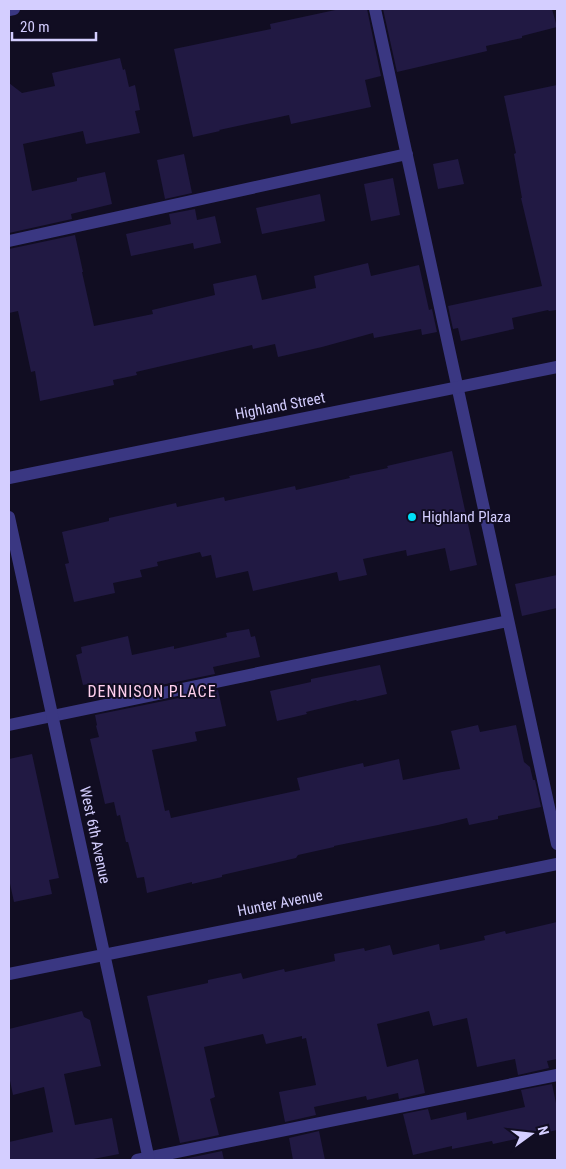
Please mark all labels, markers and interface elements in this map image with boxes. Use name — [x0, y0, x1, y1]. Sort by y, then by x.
scale bar — [12, 10, 96, 42]
text: 20 m — [20, 18, 50, 36]
street label: Highland Street — [233, 388, 327, 424]
place label: Highland Plaza — [422, 508, 511, 526]
marker: Highland Plaza — [406, 511, 418, 523]
district label: DENNISON PLACE — [87, 682, 217, 701]
street label: West 6th Avenue — [76, 785, 114, 885]
street label: Hunter Avenue — [236, 886, 324, 920]
north arrow — [506, 1109, 556, 1159]
text: N — [535, 1124, 552, 1137]

